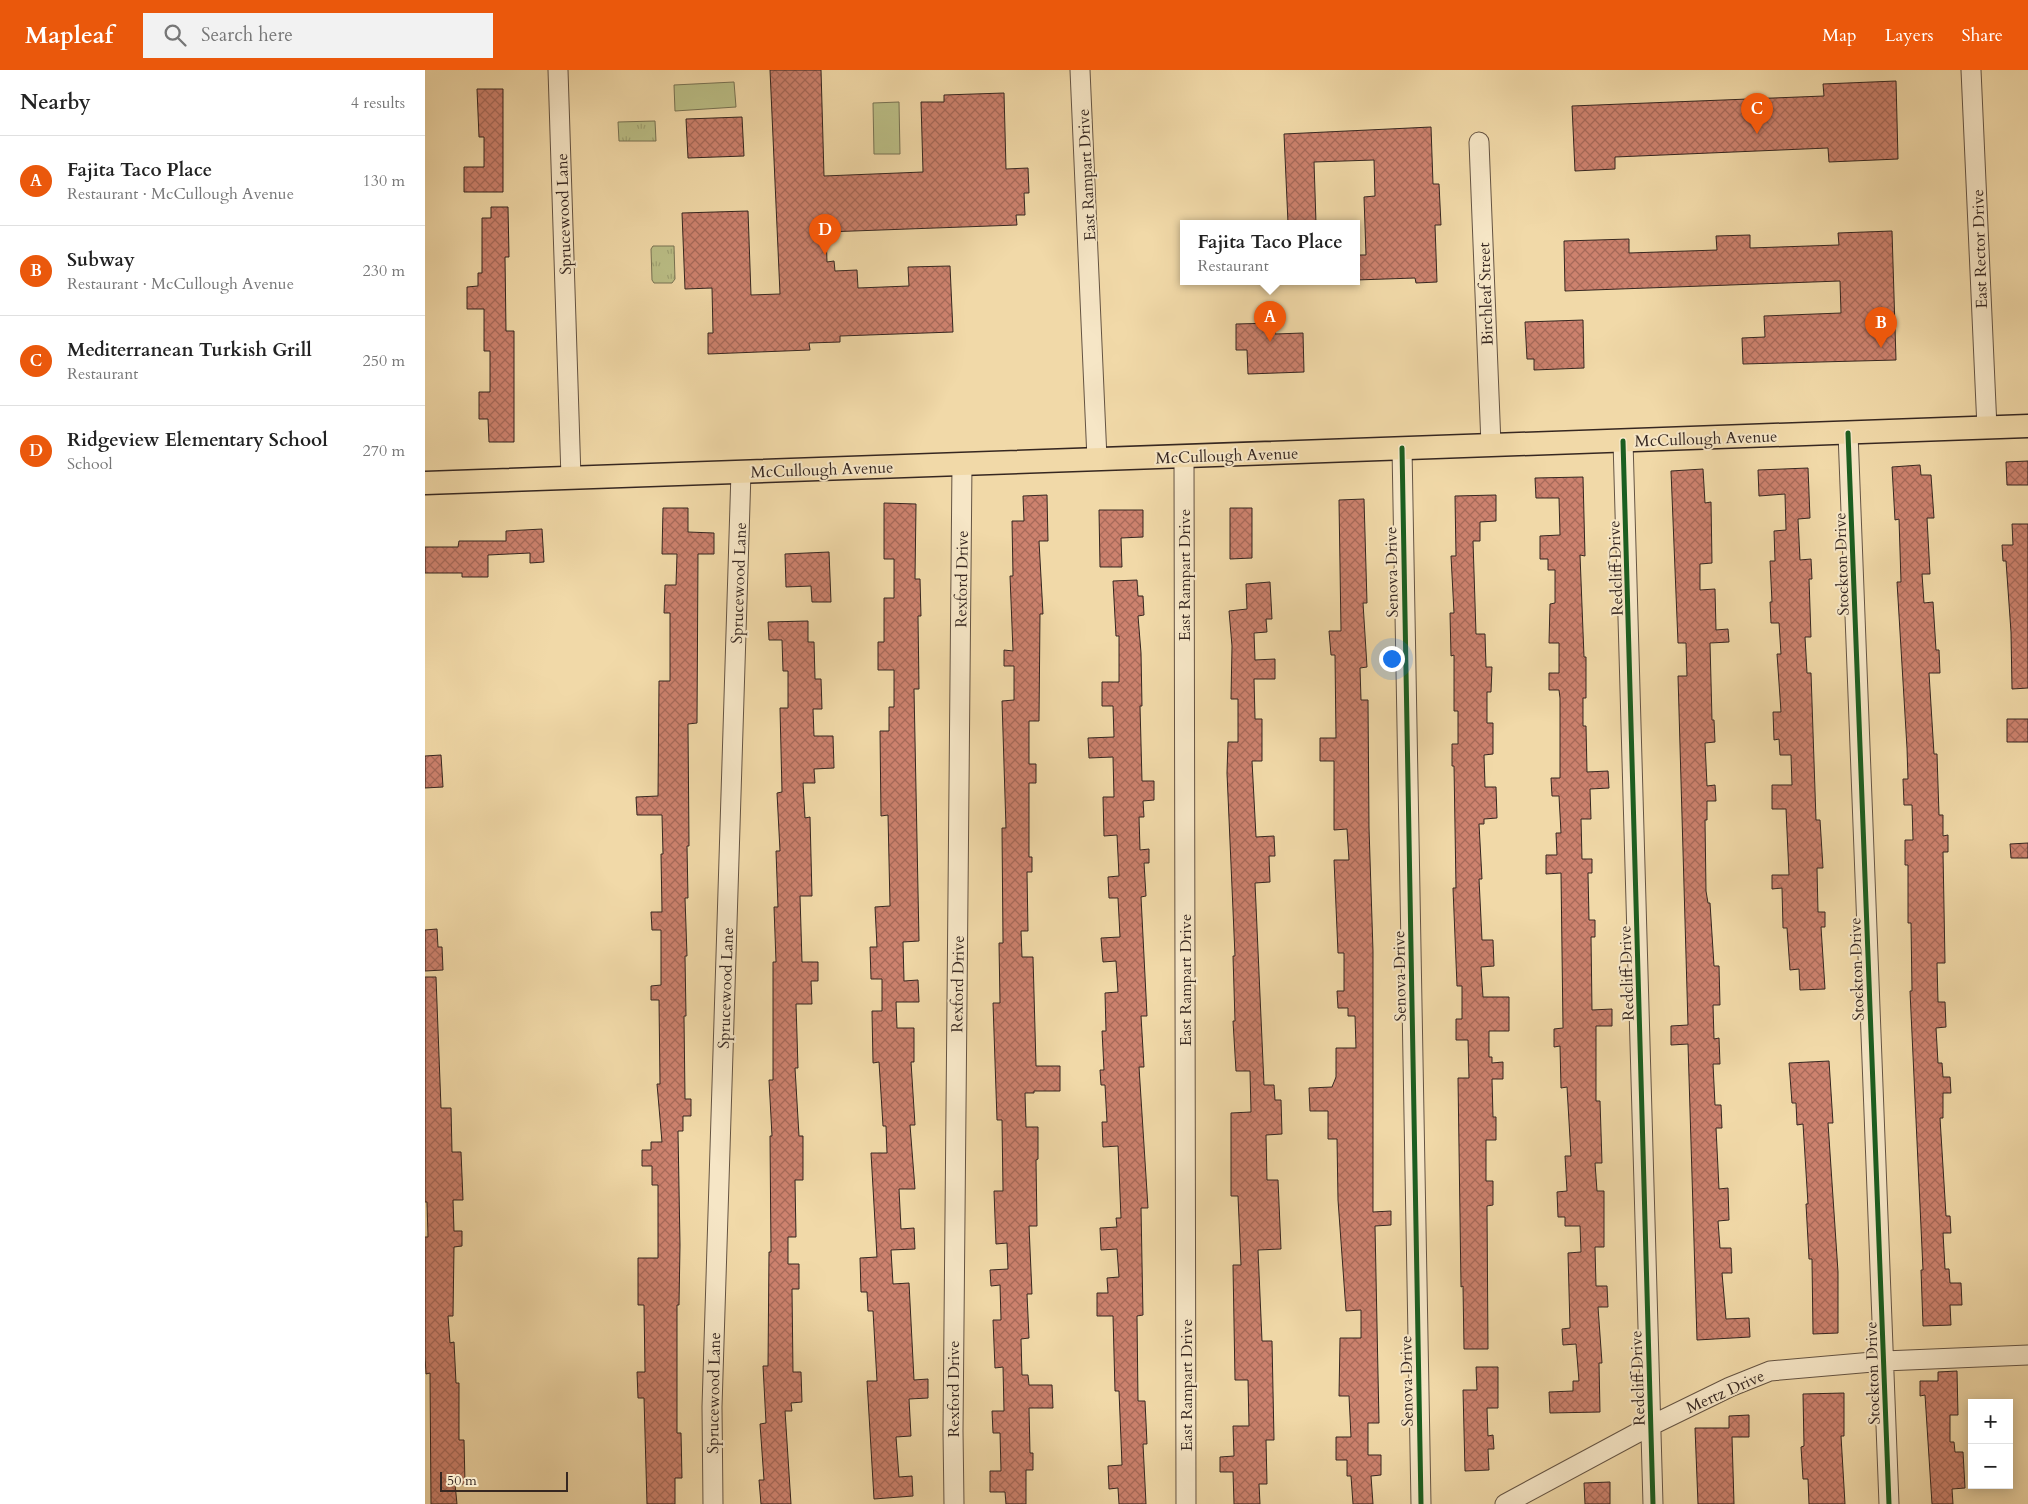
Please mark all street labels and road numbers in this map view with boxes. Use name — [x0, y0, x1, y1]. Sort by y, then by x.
street label: East Rampart Drive — [1073, 108, 1101, 242]
street label: Sprucewood Lane — [551, 153, 577, 275]
street label: East Rector Drive — [1967, 189, 1993, 309]
street label: Birchleaf Street — [1473, 242, 1499, 346]
street label: McCullough Avenue — [1634, 426, 1778, 452]
street label: McCullough Avenue — [1155, 443, 1299, 469]
street label: McCullough Avenue — [750, 457, 894, 483]
street label: East Rampart Drive — [1174, 509, 1196, 641]
street label: Stockton Drive — [1829, 512, 1855, 616]
street label: Redcliff Drive — [1603, 520, 1629, 616]
street label: Sprucewood Lane — [726, 522, 752, 644]
street label: Senova Drive — [1380, 526, 1404, 618]
street label: Rexford Drive — [950, 530, 974, 628]
street label: East Rampart Drive — [1175, 914, 1197, 1046]
street label: Stockton Drive — [1844, 917, 1870, 1021]
street label: Redcliff Drive — [1614, 925, 1640, 1021]
street label: Sprucewood Lane — [713, 927, 739, 1049]
street label: Senova Drive — [1388, 930, 1412, 1022]
street label: Rexford Drive — [946, 935, 970, 1033]
street label: East Rampart Drive — [1176, 1319, 1198, 1451]
street label: Stockton Drive — [1860, 1321, 1886, 1425]
street label: Redcliff Drive — [1625, 1330, 1651, 1426]
street label: Sprucewood Lane — [702, 1332, 726, 1454]
street label: Senova Drive — [1395, 1335, 1419, 1427]
street label: Rexford Drive — [943, 1340, 965, 1438]
street label: Mertz Drive — [1683, 1365, 1768, 1419]

